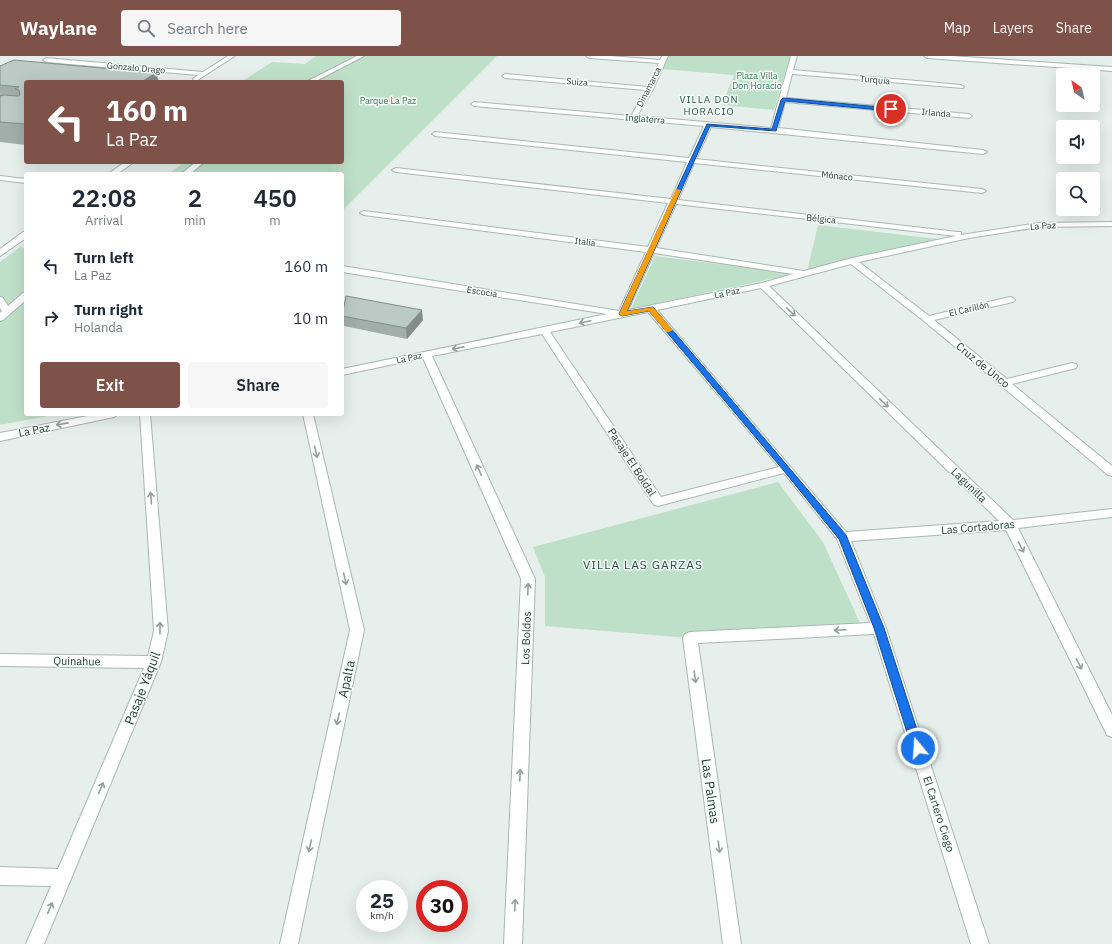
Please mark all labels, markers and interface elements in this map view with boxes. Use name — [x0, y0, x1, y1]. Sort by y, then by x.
search box — [121, 10, 401, 46]
text: Waylane — [20, 16, 97, 40]
icon: search — [135, 17, 157, 39]
text: Search here — [167, 19, 248, 38]
text: Map — [944, 19, 971, 37]
text: Layers — [993, 19, 1034, 37]
text: Share — [1056, 19, 1092, 37]
street label: Gonzalo Drago — [106, 59, 166, 76]
street label: Dinamarca — [634, 65, 663, 109]
north arrow — [1056, 68, 1100, 112]
map controls — [1056, 68, 1100, 216]
park label: Plaza Villa Don Horacio — [732, 70, 782, 91]
street label: Turquía — [859, 73, 891, 86]
street label: Suiza — [566, 75, 588, 88]
text: 160 m — [106, 92, 188, 129]
pin — [874, 92, 908, 126]
district label: VILLA DON HORACIO — [680, 93, 738, 118]
park label: Parque La Paz — [360, 95, 416, 106]
icon: left — [40, 96, 92, 148]
icon: arrive — [880, 98, 902, 120]
street label: Irlanda — [921, 106, 951, 119]
street label: Inglaterra — [625, 111, 666, 126]
button: sound — [1056, 120, 1100, 164]
text: La Paz — [106, 128, 158, 151]
street label: Mónaco — [821, 168, 853, 183]
button: search — [1056, 172, 1100, 216]
text: 22:08 — [71, 182, 137, 214]
text: 2 — [188, 182, 202, 214]
text: 450 — [253, 182, 297, 214]
street label: Bélgica — [806, 211, 837, 226]
text: Arrival — [85, 212, 123, 229]
text: min — [184, 212, 206, 229]
text: m — [269, 212, 281, 229]
street label: La Paz — [1030, 219, 1056, 232]
street label: Italia — [574, 235, 596, 248]
text: Turn left — [74, 248, 134, 267]
icon: left — [40, 255, 62, 277]
text: 160 m — [284, 257, 328, 276]
text: La Paz — [74, 267, 111, 284]
street label: Escocia — [466, 284, 498, 299]
street label: La Paz — [713, 284, 741, 301]
street label: El Carillón — [948, 299, 990, 318]
text: Turn right — [74, 300, 143, 319]
icon: right — [40, 307, 62, 329]
one-way arrow — [786, 307, 796, 317]
text: 10 m — [293, 309, 328, 328]
text: Holanda — [74, 319, 123, 336]
one-way arrow — [579, 319, 592, 327]
street label: Cruz de Unco — [953, 339, 1013, 391]
one-way arrow — [452, 344, 465, 352]
street label: La Paz — [395, 349, 423, 366]
button: Exit — [40, 362, 180, 408]
button: Share — [188, 362, 328, 408]
one-way arrow — [879, 398, 889, 408]
street label: La Paz — [17, 420, 51, 440]
one-way arrow — [56, 421, 69, 429]
street label: Pasaje El Boldal — [605, 425, 659, 499]
one-way arrow — [313, 445, 321, 458]
one-way arrow — [474, 464, 482, 476]
street label: Lagunilla — [948, 465, 990, 505]
one-way arrow — [148, 492, 155, 505]
street label: Las Cortadoras — [941, 517, 1015, 537]
one-way arrow — [1018, 541, 1025, 553]
district label: VILLA LAS GARZAS — [583, 557, 703, 572]
one-way arrow — [342, 572, 350, 585]
one-way arrow — [524, 583, 531, 596]
street label: Los Boldos — [518, 611, 534, 665]
one-way arrow — [156, 622, 164, 635]
one-way arrow — [834, 626, 847, 634]
street label: Pasaje Yáquil — [121, 649, 164, 727]
street label: Quinahue — [53, 654, 101, 668]
one-way arrow — [1076, 657, 1083, 669]
street label: Apalta — [334, 659, 359, 699]
one-way arrow — [691, 670, 699, 683]
one-way arrow — [333, 713, 341, 726]
position arrow — [897, 727, 939, 769]
street label: Las Palmas — [698, 757, 723, 825]
one-way arrow — [516, 769, 524, 782]
street label: El Cartero Ciego — [920, 774, 958, 854]
one-way arrow — [98, 783, 105, 795]
one-way arrow — [306, 840, 314, 853]
one-way arrow — [715, 840, 723, 853]
speed limit sign: 30 — [416, 880, 468, 932]
text: 25 — [370, 887, 394, 914]
one-way arrow — [511, 899, 519, 912]
one-way arrow — [47, 903, 54, 915]
text: km/h — [370, 909, 394, 922]

